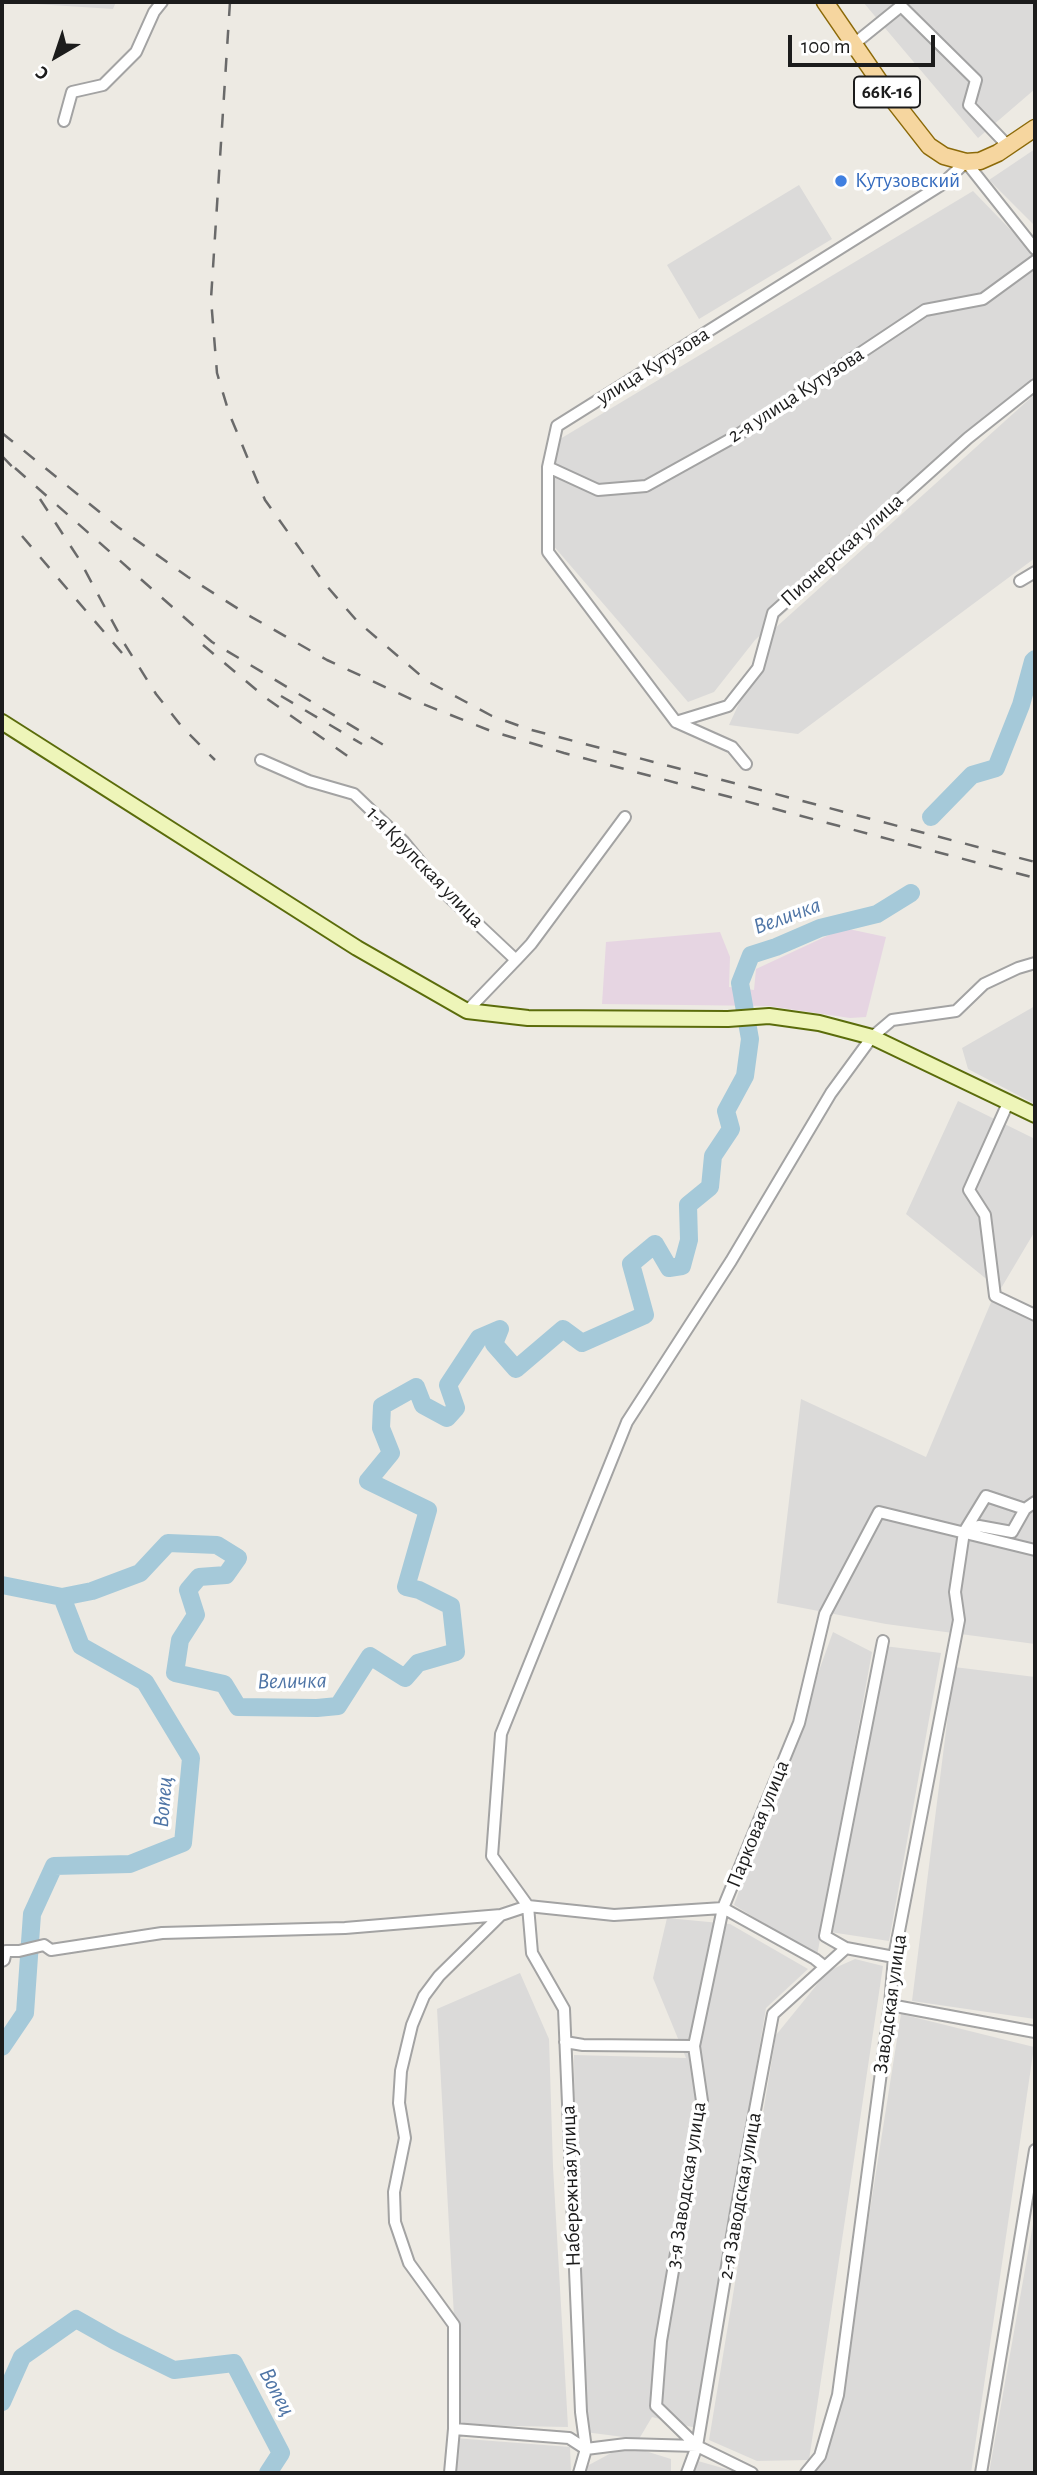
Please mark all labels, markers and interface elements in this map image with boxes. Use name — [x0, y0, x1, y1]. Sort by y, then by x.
north arrow — [21, 21, 91, 91]
scale bar — [792, 21, 939, 65]
text: 100 m — [801, 36, 851, 57]
text: С — [32, 62, 53, 83]
road number: 66К-16 — [854, 76, 920, 108]
place label: Кутузовский — [855, 168, 960, 194]
marker: Кутузовский — [833, 173, 849, 189]
street label: улица Кутузова — [592, 321, 714, 411]
street label: 2-я улица Кутузова — [723, 342, 869, 448]
street label: Пионерская улица — [775, 488, 909, 612]
street label: 1-я Крупская улица — [361, 801, 489, 933]
water label: Величка — [750, 891, 824, 941]
water label: Величка — [257, 1667, 327, 1695]
street label: Парковая улица — [721, 1757, 795, 1891]
water label: Вопец — [147, 1775, 179, 1829]
street label: Заводская улица — [868, 1933, 912, 2075]
street label: 3-я Заводская улица — [660, 2100, 712, 2270]
street label: Набережная улица — [556, 2105, 586, 2267]
street label: 2-я Заводская улица — [713, 2110, 767, 2282]
water label: Вопец — [253, 2363, 301, 2421]

